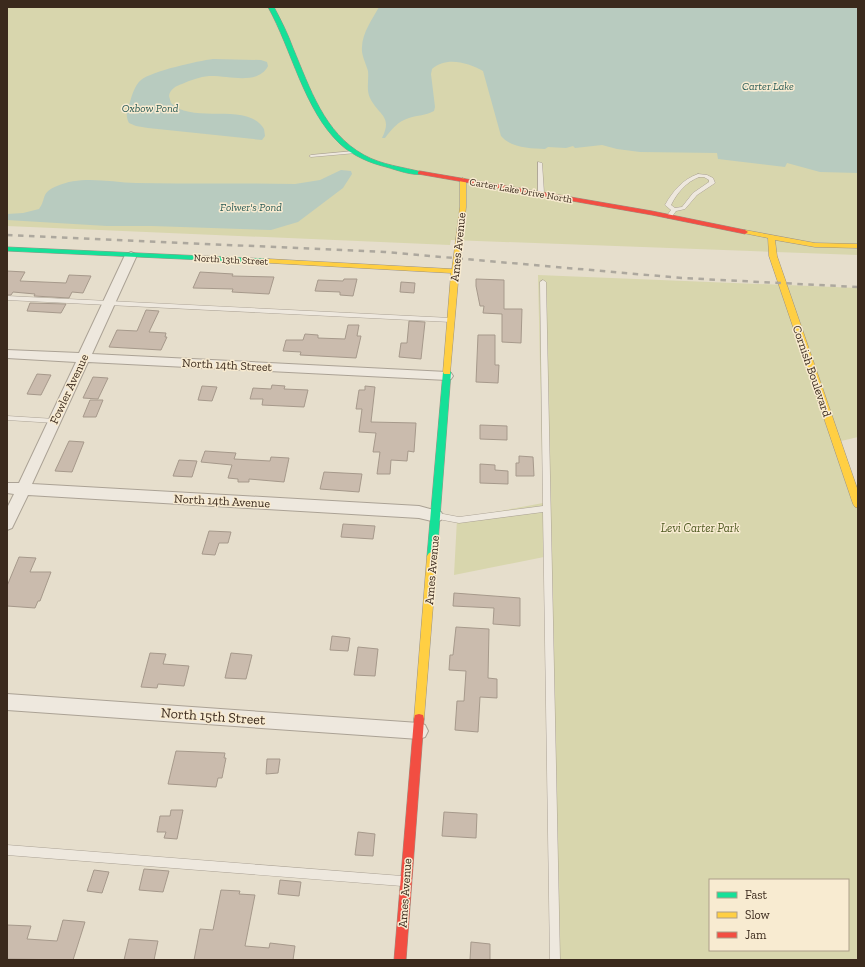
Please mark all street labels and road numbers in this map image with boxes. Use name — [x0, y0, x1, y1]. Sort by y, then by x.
street label: Carter Lake Drive North — [469, 176, 574, 206]
street label: Ames Avenue — [447, 211, 469, 282]
street label: North 13th Street — [193, 252, 269, 268]
street label: Cornish Boulevard — [790, 323, 834, 419]
street label: Fowler Avenue — [47, 351, 91, 426]
street label: North 14th Street — [182, 356, 273, 374]
street label: North 14th Avenue — [174, 491, 271, 511]
street label: Ames Avenue — [422, 534, 442, 605]
street label: North 15th Street — [160, 704, 267, 729]
street label: Ames Avenue — [396, 858, 414, 928]

